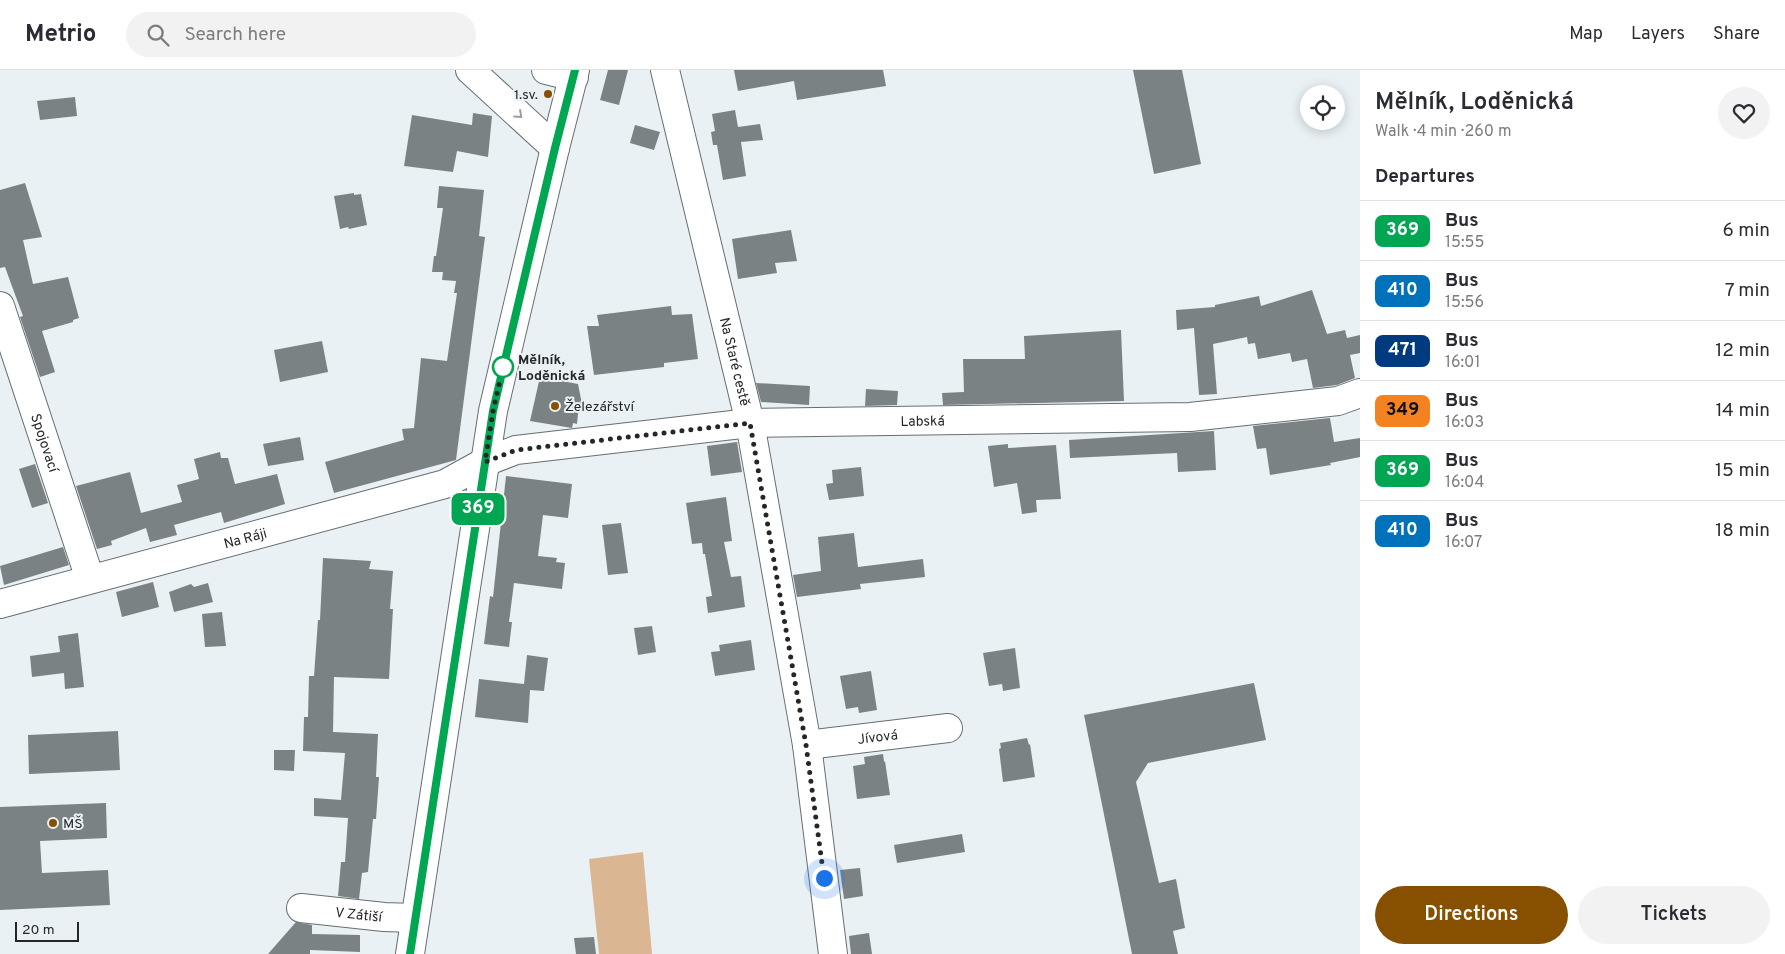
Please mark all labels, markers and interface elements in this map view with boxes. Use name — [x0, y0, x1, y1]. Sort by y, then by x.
search box — [126, 12, 476, 57]
text: Metrio — [25, 20, 96, 50]
icon: search — [144, 21, 172, 49]
text: Search here — [184, 23, 286, 47]
text: Map — [1569, 23, 1603, 46]
text: Layers — [1631, 23, 1685, 46]
text: Share — [1713, 23, 1760, 46]
map controls — [1300, 85, 1345, 130]
button: locate — [1300, 85, 1345, 130]
place label: 1.sv. — [514, 87, 538, 104]
button: heart — [1718, 87, 1770, 139]
marker: 1.sv. — [542, 88, 554, 100]
text: Mělník, Loděnická — [1375, 88, 1574, 118]
one-way arrow — [513, 109, 522, 118]
text: Walk · 4 min · 260 m — [1375, 122, 1511, 142]
text: Departures — [1375, 165, 1475, 189]
text: Bus — [1445, 209, 1479, 233]
text: 369 — [1386, 219, 1419, 242]
text: 6 min — [1723, 219, 1770, 243]
text: 15:55 — [1445, 233, 1484, 253]
text: Bus — [1445, 269, 1479, 293]
text: 410 — [1387, 279, 1418, 302]
text: 7 min — [1725, 279, 1770, 303]
text: 15:56 — [1445, 293, 1484, 313]
street label: Na Staré cestě — [715, 316, 753, 408]
text: Bus — [1445, 329, 1479, 353]
text: 471 — [1388, 339, 1417, 362]
text: 12 min — [1715, 339, 1770, 363]
place label: Mělník, Loděnická — [518, 352, 585, 385]
text: 16:01 — [1445, 353, 1480, 373]
marker: Mělník, Loděnická — [492, 356, 514, 378]
text: Bus — [1445, 389, 1479, 413]
place label: Železářství — [565, 398, 636, 416]
text: 349 — [1386, 399, 1419, 422]
text: 14 min — [1715, 399, 1770, 423]
marker: Železářství — [549, 400, 561, 412]
street label: Spojovací — [26, 412, 62, 476]
street label: Labská — [900, 413, 945, 431]
text: 16:03 — [1445, 413, 1484, 433]
text: Bus — [1445, 449, 1479, 473]
text: 369 — [1386, 459, 1419, 482]
text: 15 min — [1715, 459, 1770, 483]
text: 16:04 — [1445, 473, 1484, 493]
line badge: 369 — [449, 493, 507, 525]
text: 369 — [462, 497, 494, 520]
text: Bus — [1445, 509, 1479, 533]
text: 410 — [1387, 519, 1418, 542]
text: 18 min — [1715, 519, 1770, 543]
street label: Na Ráji — [222, 525, 269, 553]
text: 16:07 — [1445, 533, 1482, 553]
street label: Jívová — [856, 727, 899, 749]
place label: MŠ — [63, 815, 83, 833]
marker: MŠ — [47, 817, 59, 829]
your location — [812, 866, 837, 891]
button: Directions — [1375, 886, 1568, 944]
button: Tickets — [1578, 886, 1770, 944]
street label: V Zátiší — [334, 905, 384, 927]
scale bar — [15, 919, 79, 942]
text: 20 m — [22, 922, 55, 939]

